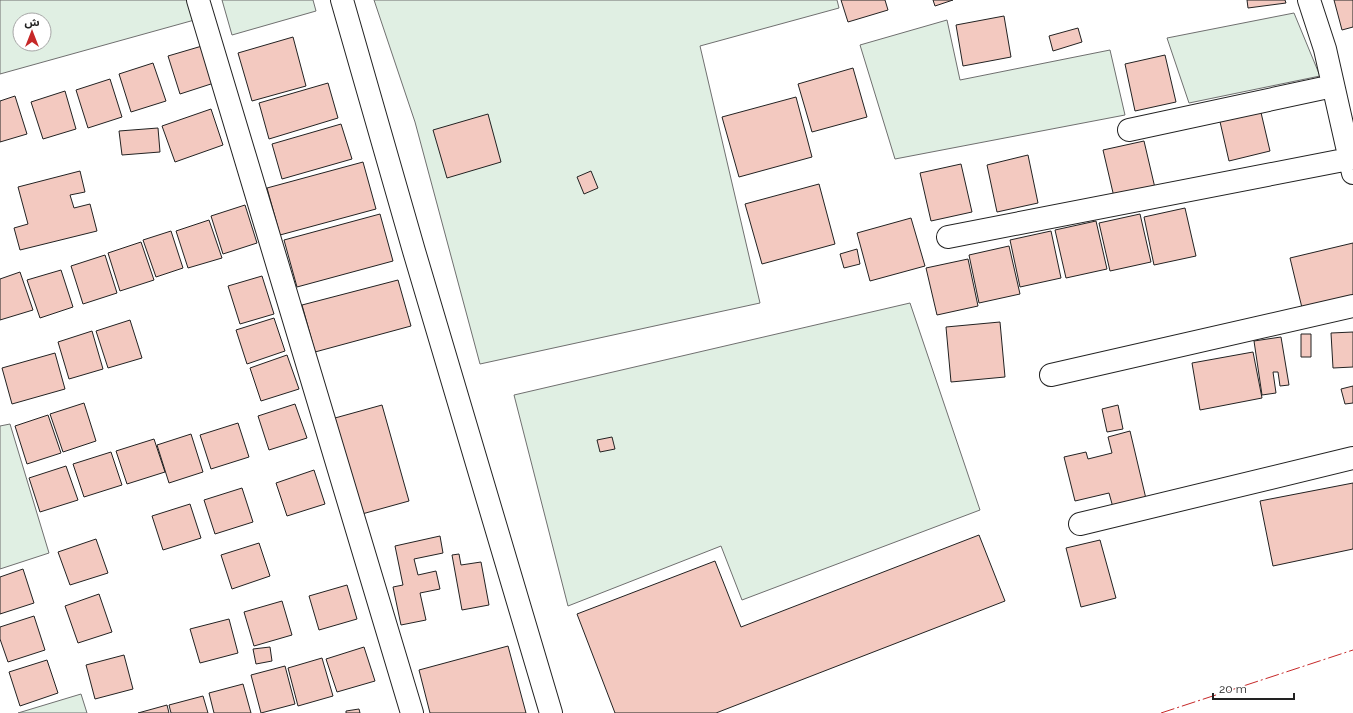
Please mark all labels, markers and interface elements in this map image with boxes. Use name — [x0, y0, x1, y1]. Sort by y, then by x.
north arrow — [12, 12, 52, 52]
text: ش — [24, 16, 40, 29]
scale bar — [1213, 675, 1294, 701]
text: 20 m — [1219, 682, 1247, 696]

